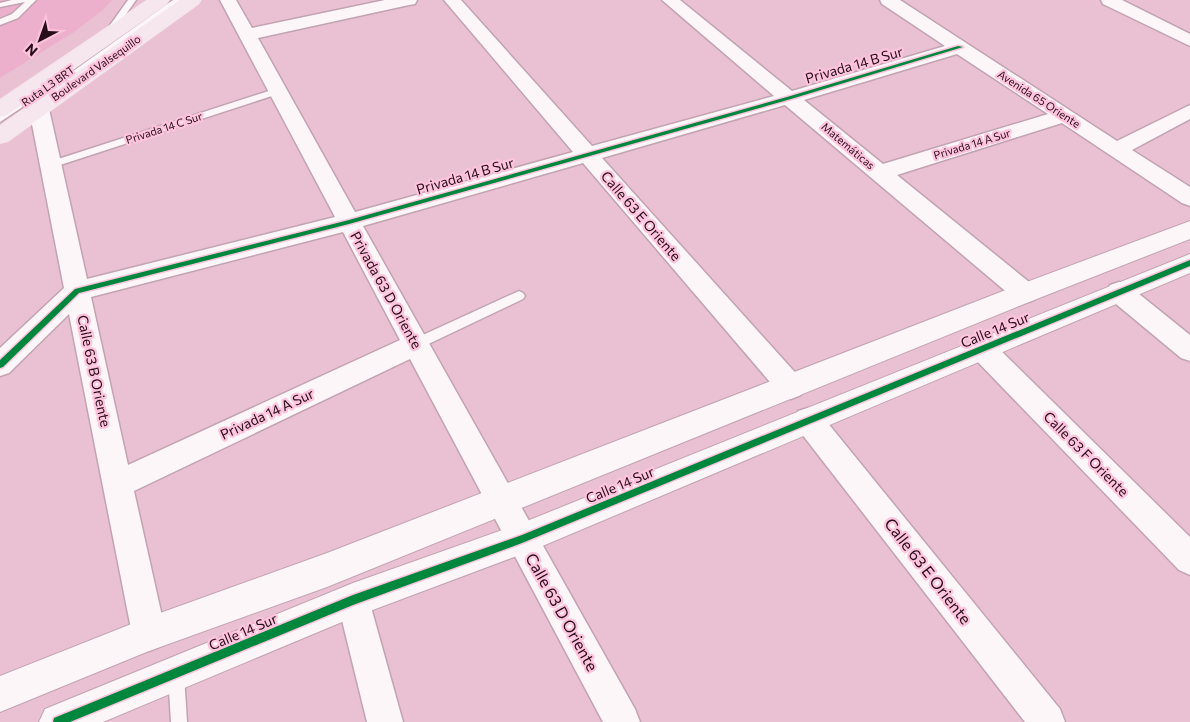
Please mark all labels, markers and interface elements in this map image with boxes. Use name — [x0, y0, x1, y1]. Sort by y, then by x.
north arrow — [15, 15, 65, 65]
street label: Boulevard Valsequillo — [49, 32, 143, 103]
text: N — [22, 40, 41, 60]
street label: Privada 14 B Sur — [803, 42, 905, 87]
street label: Ruta L3 BRT — [19, 63, 77, 109]
street label: Avenida 65 Oriente — [996, 67, 1083, 130]
street label: Privada 14 C Sur — [124, 109, 204, 146]
street label: Matemáticas — [819, 120, 877, 172]
street label: Privada 14 A Sur — [932, 125, 1012, 161]
street label: Privada 14 B Sur — [414, 153, 516, 198]
street label: Calle 63 E Oriente — [598, 167, 685, 264]
street label: Privada 63 D Oriente — [347, 228, 426, 351]
street label: Calle 14 Sur — [958, 308, 1032, 351]
street label: Calle 63 B Oriente — [74, 313, 115, 428]
street label: Privada 14 A Sur — [217, 384, 317, 443]
street label: Calle 63 F Oriente — [1040, 408, 1132, 500]
street label: Calle 14 Sur — [583, 462, 657, 507]
street label: Calle 63 E Oriente — [881, 514, 976, 628]
street label: Calle 63 D Oriente — [522, 550, 603, 674]
street label: Calle 14 Sur — [206, 609, 280, 654]

